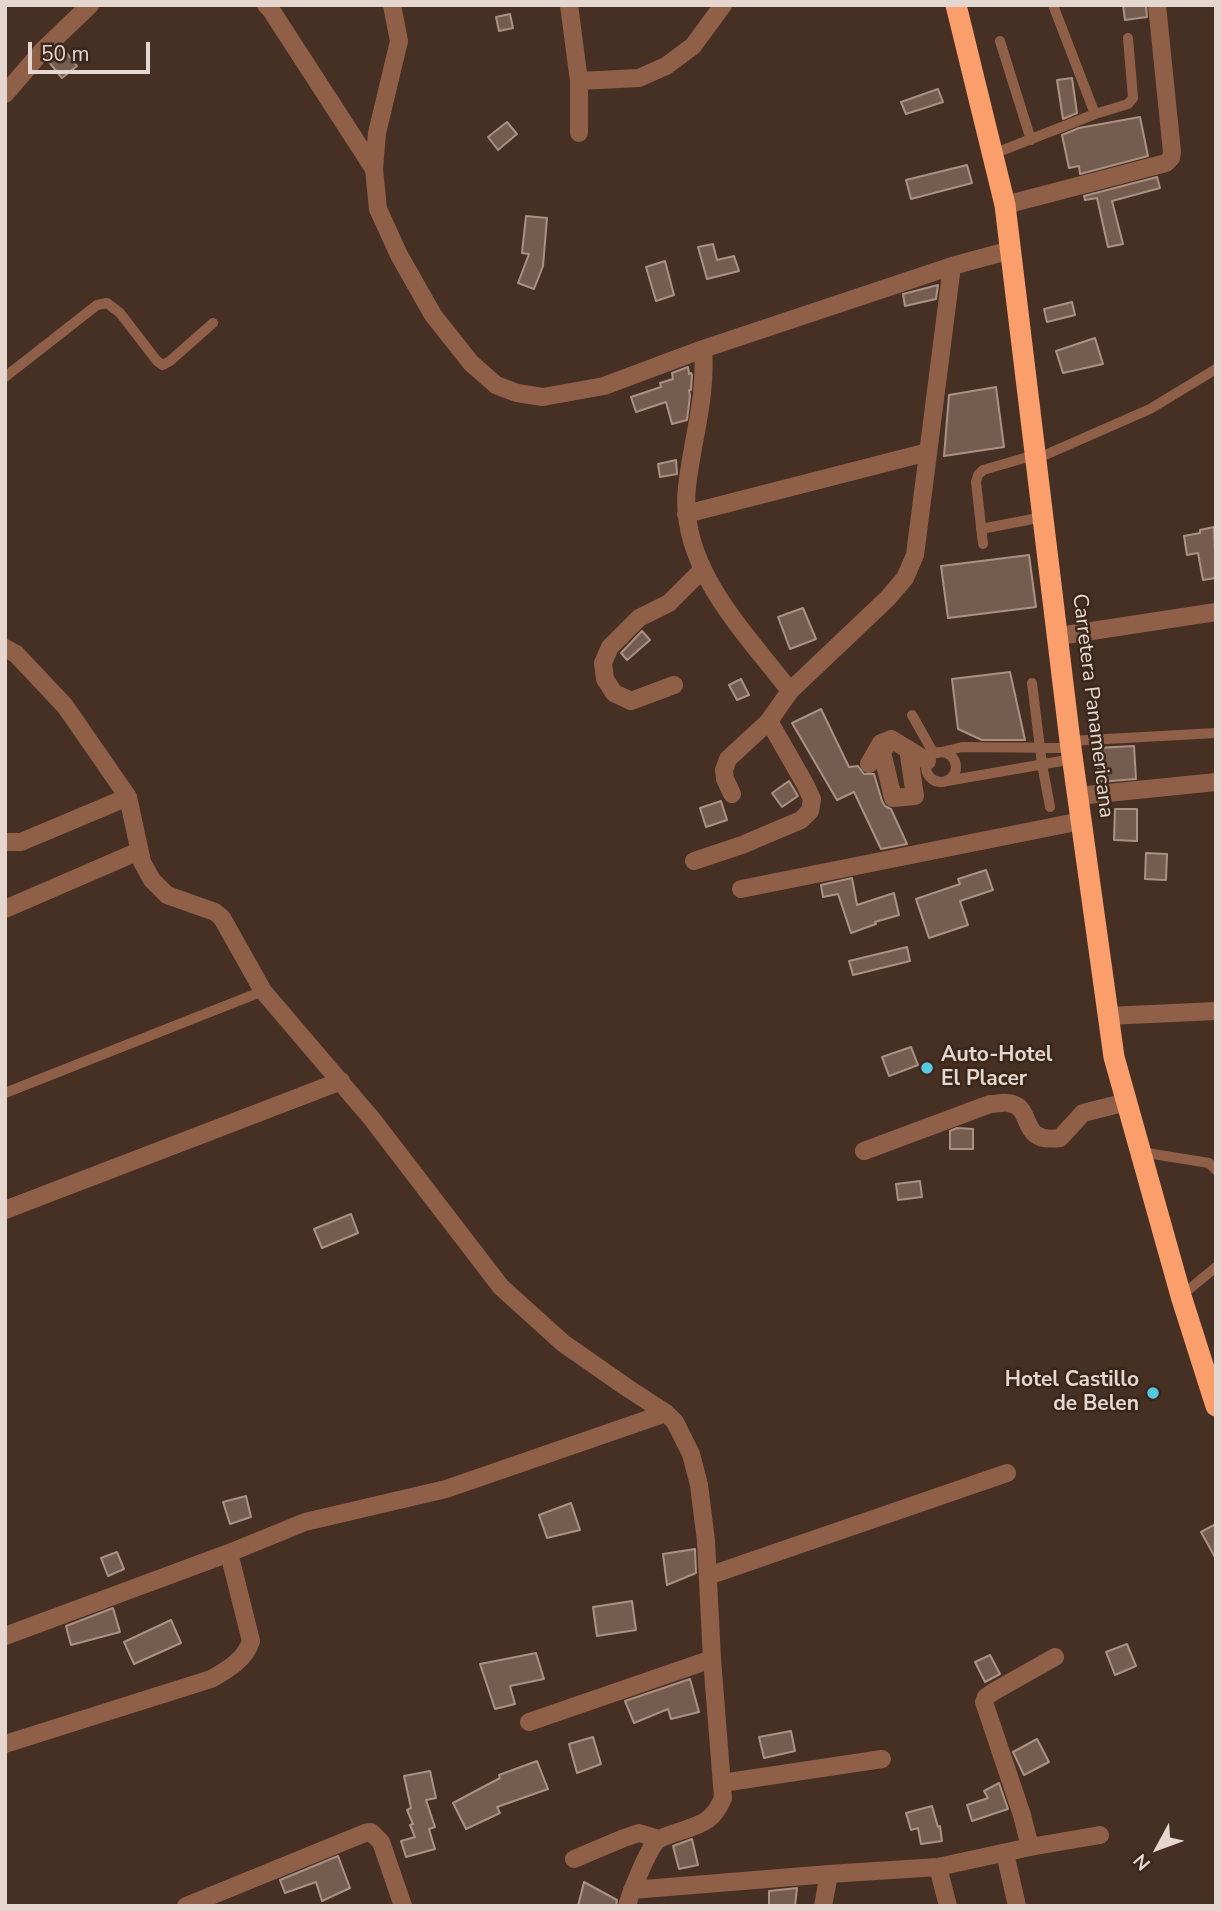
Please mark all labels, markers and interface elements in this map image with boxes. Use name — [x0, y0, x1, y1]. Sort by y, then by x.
scale bar — [32, 28, 154, 72]
text: 50 m — [41, 40, 90, 68]
street label: Carretera Panamericana — [1066, 592, 1118, 820]
place label: Auto-Hotel El Placer — [941, 1043, 1053, 1093]
marker: Auto-Hotel El Placer — [919, 1060, 935, 1076]
place label: Hotel Castillo de Belen — [1005, 1368, 1139, 1418]
marker: Hotel Castillo de Belen — [1145, 1385, 1161, 1401]
north arrow — [1123, 1813, 1193, 1883]
text: N — [1128, 1848, 1157, 1876]

